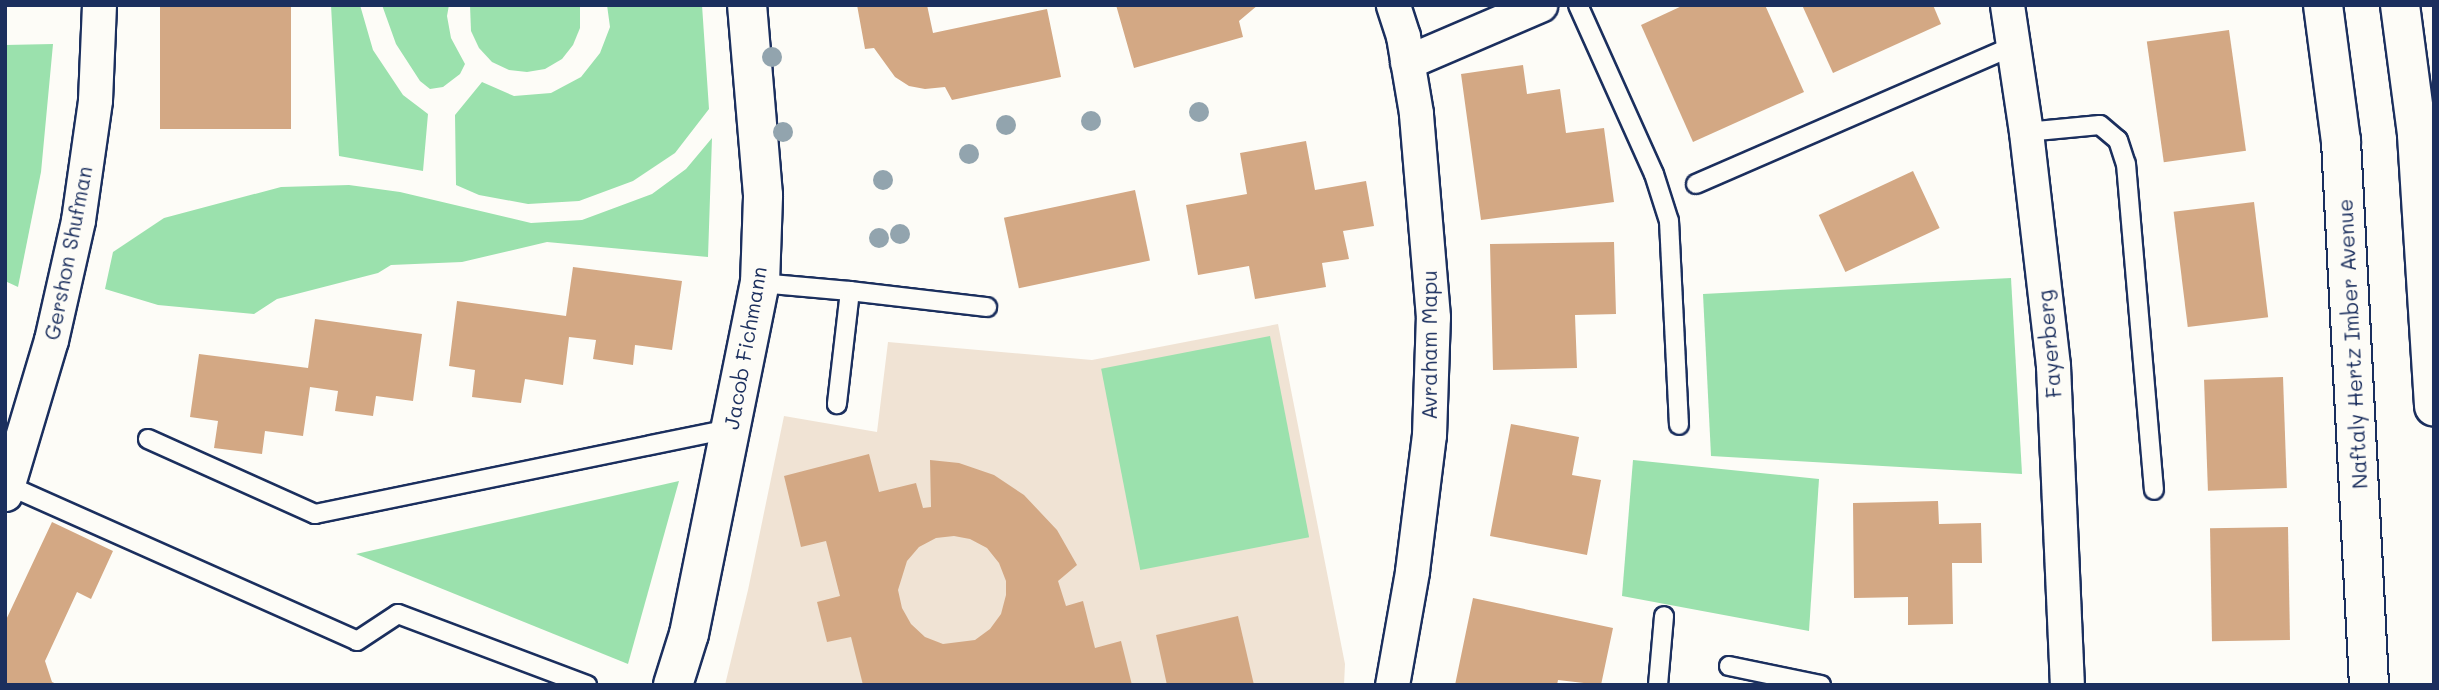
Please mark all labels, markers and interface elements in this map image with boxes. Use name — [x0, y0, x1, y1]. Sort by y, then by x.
street label: Gershon Shufman — [39, 164, 97, 342]
street label: Naftaly Hertz Imber Avenue — [2332, 198, 2372, 490]
street label: Jacob Fichmann — [718, 265, 772, 431]
street label: Avraham Mapu — [1416, 270, 1442, 420]
street label: Fayerberg — [2032, 289, 2066, 399]

